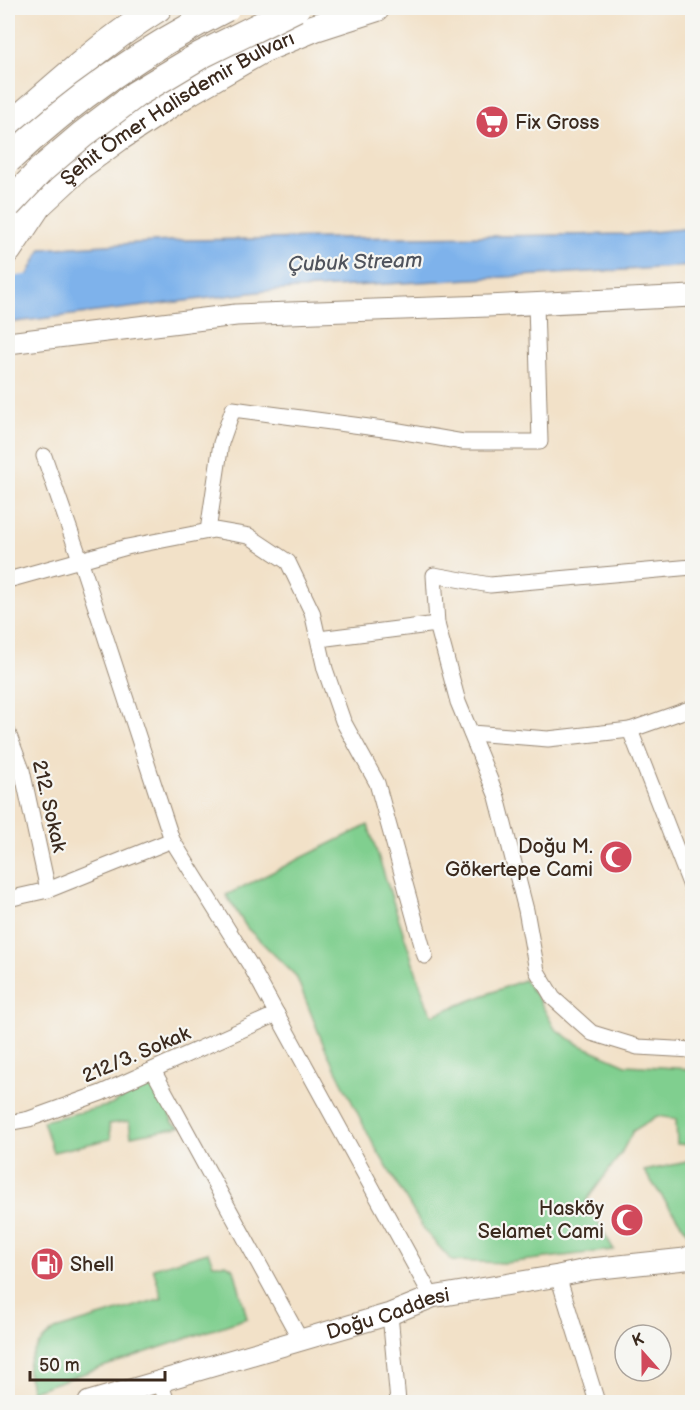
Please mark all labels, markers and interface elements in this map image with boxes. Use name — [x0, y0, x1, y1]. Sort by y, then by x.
street label: Şehit Ömer Halisdemir Bulvarı — [56, 26, 298, 191]
supermarket icon: Fix Gross — [474, 104, 510, 140]
place label: Fix Gross — [515, 111, 599, 135]
water label: Çubuk Stream — [287, 248, 423, 277]
street label: 212. Sokak — [27, 758, 71, 855]
place label: Doğu M. Gökertepe Cami — [445, 835, 593, 882]
mosque icon: Doğu M. Gökertepe Cami — [598, 839, 634, 875]
street label: 212/3. Sokak — [79, 1021, 194, 1088]
place label: Hasköy Selamet Cami — [478, 1197, 604, 1244]
mosque icon: Hasköy Selamet Cami — [609, 1202, 645, 1238]
fuel station icon: Shell — [29, 1246, 65, 1282]
place label: Shell — [70, 1253, 114, 1277]
street label: Doğu Caddesi — [324, 1283, 451, 1345]
north arrow — [613, 1323, 673, 1383]
text: K — [630, 1330, 647, 1351]
scale bar — [30, 1344, 165, 1382]
text: 50 m — [39, 1355, 80, 1376]

